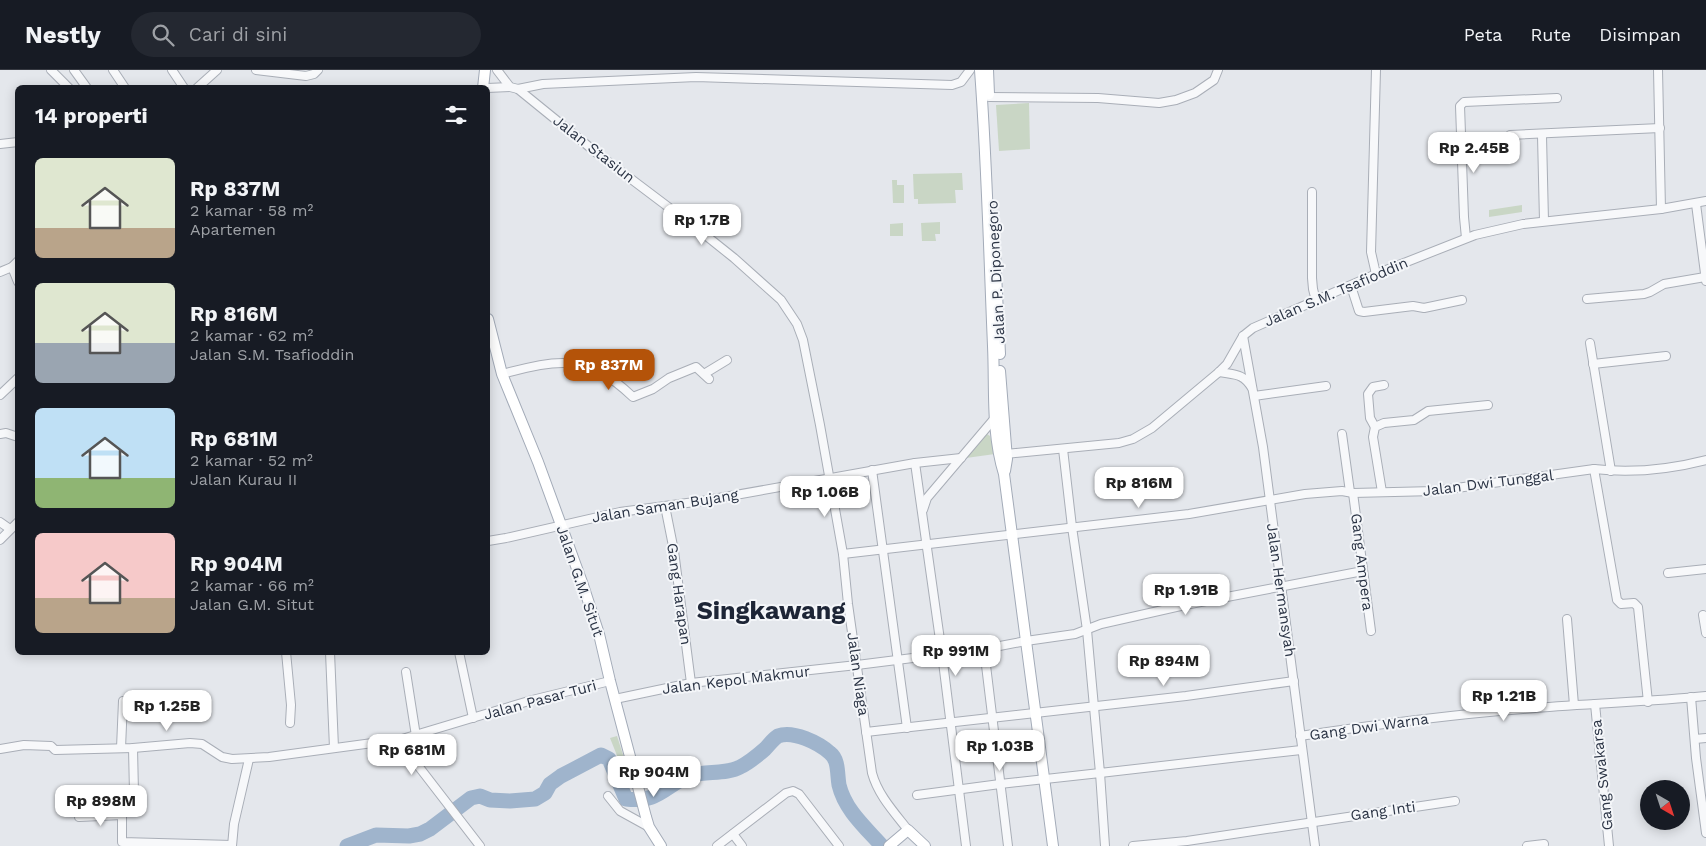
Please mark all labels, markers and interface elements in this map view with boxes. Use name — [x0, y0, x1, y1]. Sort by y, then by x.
search box — [131, 12, 481, 57]
text: Nestly — [25, 21, 101, 49]
icon: search — [149, 21, 177, 49]
text: Cari di sini — [189, 23, 287, 46]
text: Peta — [1464, 24, 1502, 45]
text: Rute — [1530, 24, 1571, 45]
text: Disimpan — [1599, 24, 1681, 45]
icon: filters — [442, 101, 470, 129]
text: 14 properti — [35, 103, 148, 128]
street label: Jalan Stasiun — [549, 111, 639, 187]
pin: Rp 2.45B — [1422, 132, 1526, 174]
text: Rp 2.45B — [1439, 138, 1509, 157]
text: Rp 837M — [190, 176, 280, 201]
icon: home — [75, 178, 135, 238]
street label: Jalan P. Diponegoro — [983, 200, 1009, 344]
text: 2 kamar · 58 m² — [190, 201, 313, 220]
pin: Rp 1.7B — [656, 204, 748, 246]
text: Rp 1.7B — [674, 210, 730, 229]
text: Apartemen — [190, 220, 276, 239]
street label: Jalan S.M. Tsafioddin — [1261, 254, 1411, 330]
text: Rp 816M — [190, 301, 278, 326]
icon: home — [75, 303, 135, 363]
text: 2 kamar · 62 m² — [190, 326, 313, 345]
text: Jalan S.M. Tsafioddin — [190, 345, 355, 364]
pin: Rp 837M — [563, 348, 655, 391]
text: Rp 837M — [575, 355, 643, 374]
text: Rp 681M — [190, 426, 278, 451]
icon: home — [75, 428, 135, 488]
text: 2 kamar · 52 m² — [190, 451, 313, 470]
pin: Rp 816M — [1093, 466, 1185, 509]
street label: Jalan Dwi Tunggal — [1422, 466, 1555, 500]
text: Jalan Kurau II — [190, 470, 297, 489]
text: Rp 816M — [1106, 473, 1172, 492]
pin: Rp 1.06B — [773, 476, 877, 518]
text: Rp 1.06B — [791, 482, 859, 501]
street label: Jalan Saman Bujang — [590, 486, 740, 526]
street label: Gang Ampera — [1347, 512, 1377, 612]
street label: Jalan Hermansyah — [1263, 522, 1299, 658]
street label: Jalan G.M. Situt — [553, 523, 608, 640]
street label: Gang Harapan — [663, 542, 695, 646]
text: Rp 904M — [190, 551, 283, 576]
icon: home — [75, 553, 135, 613]
pin: Rp 1.91B — [1134, 574, 1238, 616]
text: 2 kamar · 66 m² — [190, 576, 314, 595]
text: Rp 1.91B — [1154, 580, 1218, 599]
text: Jalan G.M. Situt — [190, 595, 314, 614]
district label: Singkawang — [697, 596, 845, 625]
street label: Jalan Niaga — [843, 631, 873, 717]
pin: Rp 991M — [910, 634, 1002, 677]
text: Rp 991M — [923, 641, 989, 660]
pin: Rp 894M — [1118, 644, 1210, 687]
text: Rp 894M — [1129, 651, 1199, 670]
street label: Jalan Kepol Makmur — [661, 662, 811, 698]
street label: Jalan Pasar Turi — [482, 676, 598, 724]
pin: Rp 1.21B — [1452, 680, 1556, 722]
text: Rp 1.21B — [1472, 686, 1536, 705]
pin: Rp 1.25B — [115, 690, 219, 732]
text: Rp 1.25B — [134, 696, 200, 715]
street label: Gang Dwi Warna — [1308, 710, 1430, 744]
street label: Gang Swakarsa — [1587, 718, 1617, 831]
pin: Rp 1.03B — [948, 730, 1052, 772]
pin: Rp 681M — [366, 734, 458, 776]
text: Rp 1.03B — [966, 736, 1034, 755]
text: Rp 681M — [379, 740, 445, 759]
pin: Rp 904M — [608, 756, 700, 798]
text: Rp 904M — [619, 762, 689, 781]
north arrow — [1640, 780, 1690, 830]
map controls — [1640, 780, 1690, 830]
pin: Rp 898M — [55, 784, 147, 827]
text: Rp 898M — [66, 791, 136, 810]
street label: Gang Inti — [1349, 798, 1417, 824]

